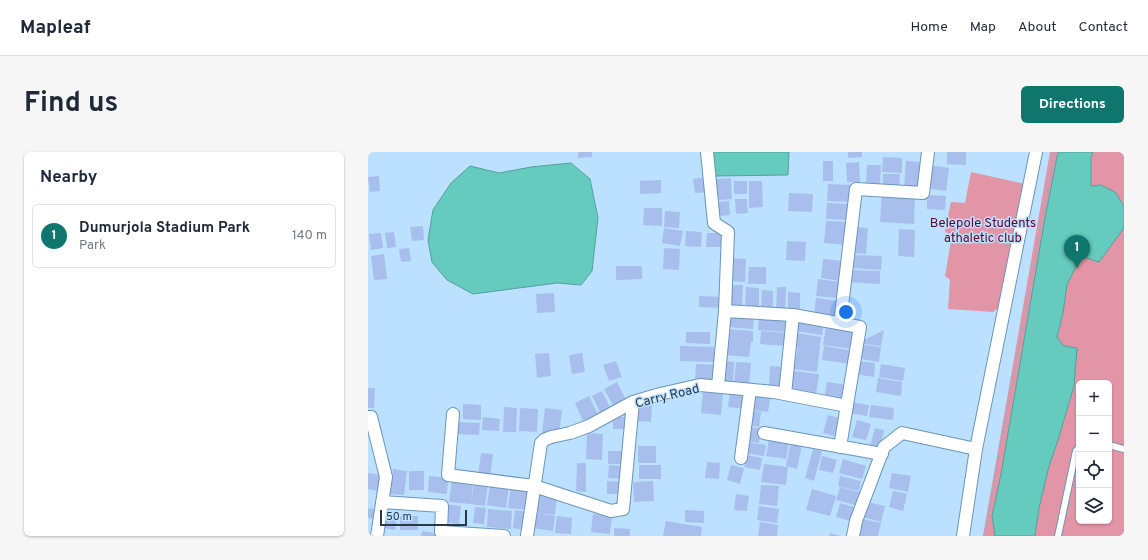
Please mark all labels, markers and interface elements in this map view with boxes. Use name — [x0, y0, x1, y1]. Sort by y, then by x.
text: Mapleaf — [20, 16, 91, 40]
text: Home — [911, 19, 948, 36]
text: Map — [970, 19, 996, 36]
text: About — [1018, 19, 1057, 36]
text: Contact — [1079, 19, 1128, 36]
text: Find us — [24, 86, 118, 122]
button: Directions — [1021, 86, 1124, 123]
text: Nearby — [40, 167, 97, 189]
park label: Belepole Students athaletic club — [930, 216, 1036, 247]
text: Dumurjola Stadium Park — [79, 219, 250, 238]
text: 1 — [51, 228, 57, 244]
text: 140 m — [292, 228, 327, 244]
pin: 1 — [1064, 235, 1090, 268]
text: Park — [79, 238, 106, 254]
your location — [836, 302, 856, 322]
map controls — [1076, 380, 1112, 524]
button: + — [1076, 380, 1112, 416]
street label: Carry Road — [634, 381, 701, 413]
button: − — [1076, 416, 1112, 452]
button: locate — [1076, 452, 1112, 488]
button: layers — [1076, 488, 1112, 524]
scale bar — [380, 508, 467, 527]
text: 50 m — [386, 510, 412, 524]

